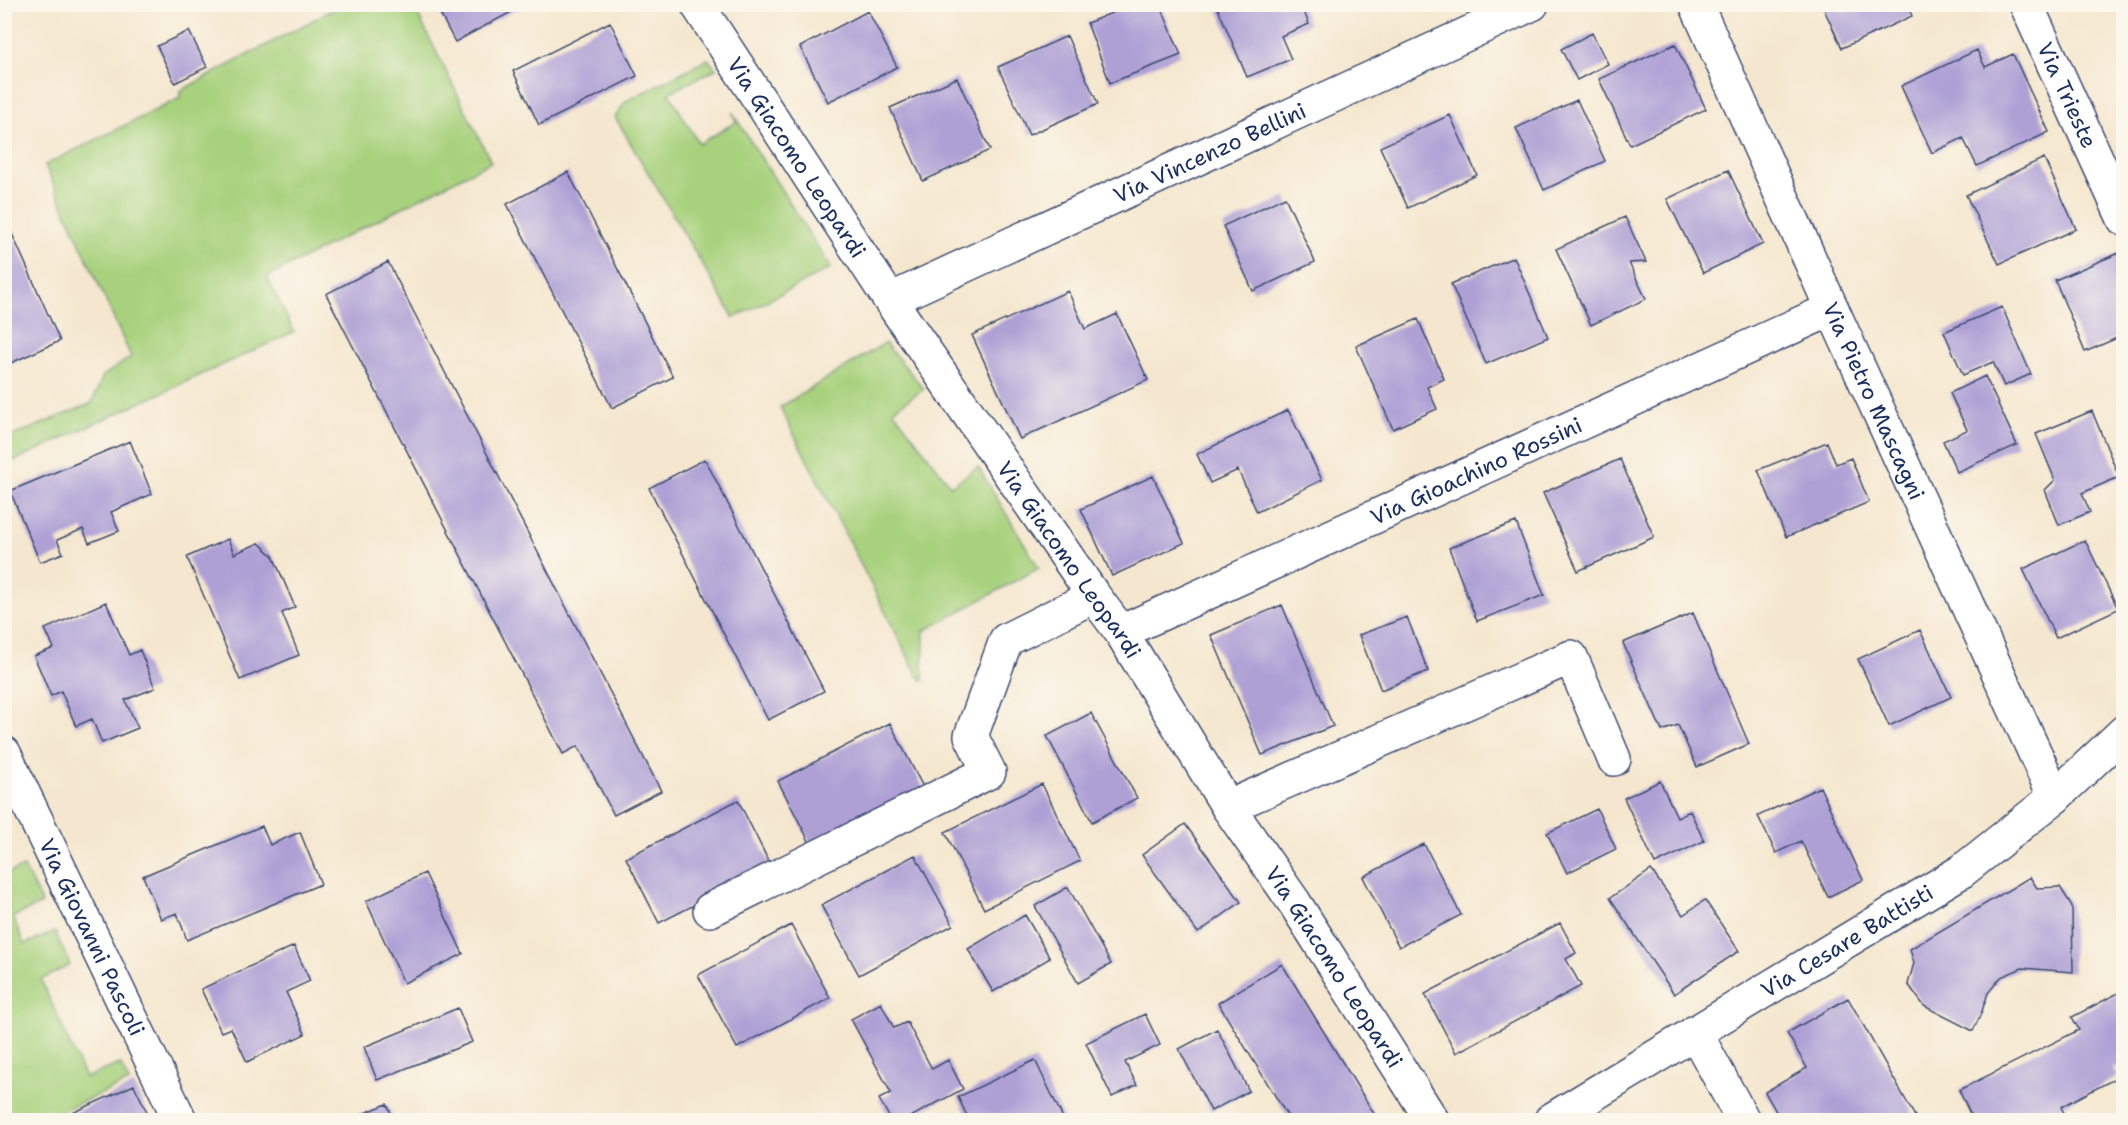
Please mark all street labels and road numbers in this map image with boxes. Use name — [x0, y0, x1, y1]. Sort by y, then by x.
street label: Via Trieste — [2031, 37, 2104, 153]
street label: Via Giacomo Leopardi — [721, 51, 873, 263]
street label: Via Vincenzo Bellini — [1109, 96, 1311, 210]
street label: Via Pietro Mascagni — [1816, 297, 1932, 504]
street label: Via Gioachino Rossini — [1366, 410, 1587, 531]
street label: Via Giacomo Leopardi — [991, 455, 1148, 664]
street label: Via Giovanni Pascoli — [33, 833, 152, 1040]
street label: Via Giacomo Leopardi — [1259, 860, 1410, 1073]
street label: Via Cesare Battisti — [1755, 877, 1938, 1004]

